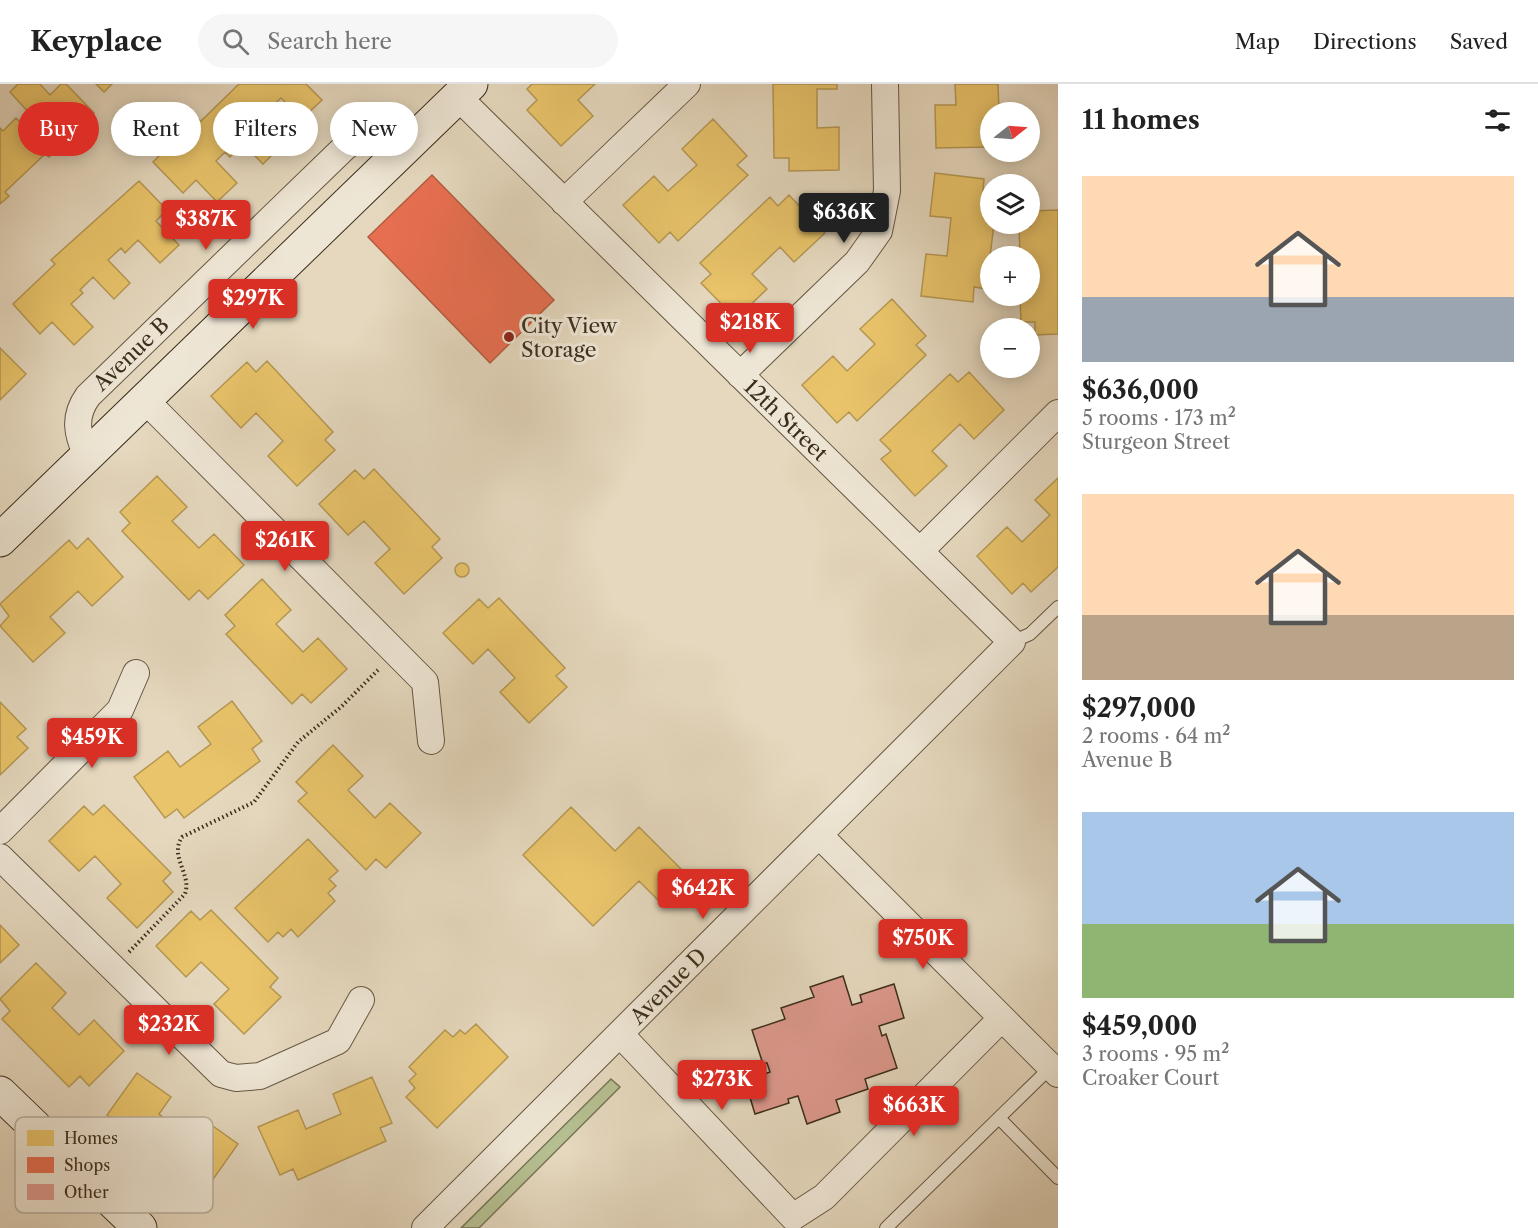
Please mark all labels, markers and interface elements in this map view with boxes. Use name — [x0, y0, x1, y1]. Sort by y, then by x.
search box — [198, 14, 618, 68]
text: Keyplace — [30, 24, 162, 58]
icon: search — [219, 25, 252, 58]
text: Search here — [267, 28, 392, 55]
text: Map — [1235, 29, 1280, 54]
text: Directions — [1313, 29, 1417, 54]
text: Saved — [1450, 29, 1508, 54]
chip: Buy — [18, 102, 99, 156]
chip: Rent — [111, 102, 201, 156]
chip: Filters — [213, 102, 318, 156]
chip: New — [330, 102, 418, 156]
north arrow — [980, 102, 1040, 162]
map controls — [980, 102, 1040, 378]
text: 11 homes — [1082, 104, 1200, 136]
icon: filters — [1481, 104, 1514, 137]
button: layers — [980, 174, 1040, 234]
pin: $636K — [802, 193, 886, 244]
pin: $387K — [164, 200, 248, 251]
text: $636K — [813, 200, 875, 224]
text: $387K — [175, 207, 237, 231]
icon: home — [1244, 215, 1352, 323]
button: + — [980, 246, 1040, 306]
pin: $297K — [211, 279, 295, 330]
text: $297K — [222, 286, 284, 310]
pin: $218K — [708, 303, 792, 354]
text: $218K — [720, 310, 780, 334]
street label: Avenue B — [87, 312, 174, 397]
place label: City View Storage — [521, 313, 618, 362]
button: − — [980, 318, 1040, 378]
marker: City View Storage — [502, 330, 516, 344]
street label: 12th Street — [739, 374, 833, 466]
text: $636,000 — [1082, 374, 1199, 406]
text: 5 rooms · 173 m² — [1082, 406, 1236, 430]
text: Sturgeon Street — [1082, 430, 1230, 454]
pin: $261K — [243, 521, 327, 572]
text: $261K — [255, 528, 315, 552]
icon: home — [1244, 533, 1352, 641]
text: $297,000 — [1082, 692, 1196, 724]
pin: $459K — [50, 718, 134, 769]
text: 2 rooms · 64 m² — [1082, 724, 1231, 748]
text: $459K — [61, 725, 123, 749]
text: Avenue B — [1082, 748, 1172, 772]
icon: home — [1244, 851, 1352, 959]
pin: $642K — [661, 869, 745, 920]
text: $642K — [672, 876, 734, 900]
pin: $750K — [881, 919, 965, 970]
text: $750K — [892, 926, 954, 950]
street label: Avenue D — [624, 943, 711, 1030]
pin: $232K — [127, 1005, 211, 1056]
text: $459,000 — [1082, 1010, 1197, 1042]
text: $232K — [138, 1012, 200, 1036]
text: 3 rooms · 95 m² — [1082, 1042, 1229, 1066]
pin: $273K — [680, 1060, 764, 1111]
text: Croaker Court — [1082, 1066, 1219, 1090]
text: $273K — [692, 1067, 752, 1091]
pin: $663K — [872, 1086, 956, 1137]
text: $663K — [883, 1093, 945, 1117]
legend — [15, 1117, 213, 1213]
text: Homes — [64, 1128, 118, 1148]
text: Shops — [64, 1155, 110, 1175]
text: Other — [64, 1182, 109, 1202]

